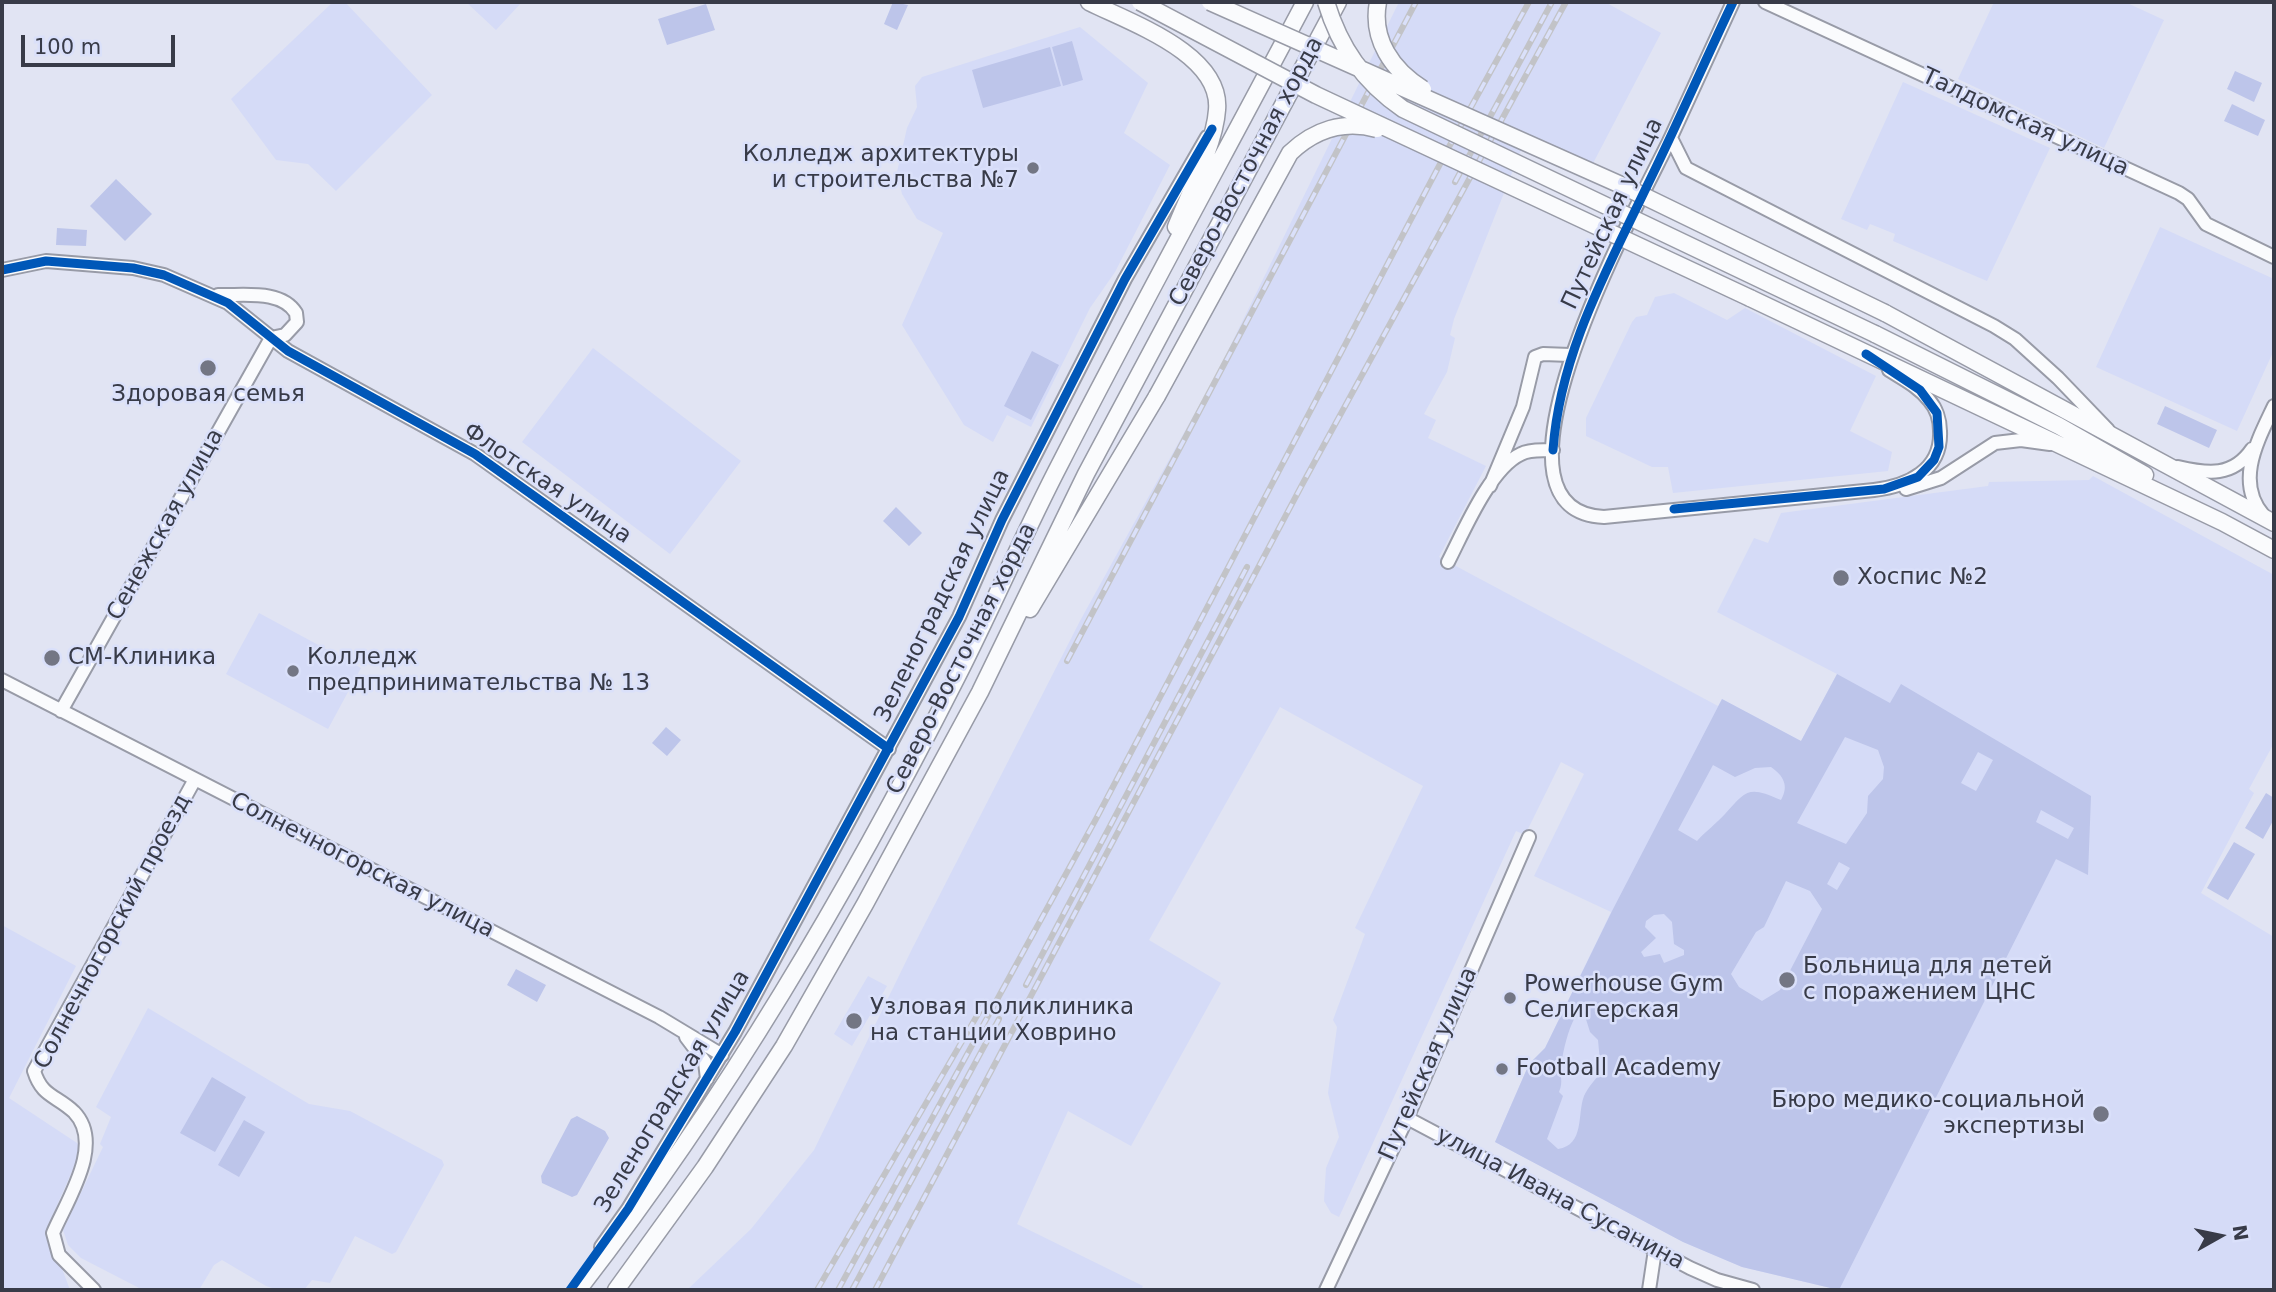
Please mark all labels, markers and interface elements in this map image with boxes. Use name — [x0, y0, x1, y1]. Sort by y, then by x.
scale bar — [24, 21, 178, 65]
street label: Северо-Восточная хорда — [1164, 33, 1330, 311]
text: 100 m — [34, 35, 101, 59]
street label: Талдомская улица — [1917, 63, 2133, 183]
street label: Путейская улица — [1557, 114, 1669, 314]
place label: Колледж архитектуры и строительства №7 — [743, 141, 1019, 195]
marker: Колледж архитектуры и строительства №7 — [1025, 160, 1041, 176]
marker: Здоровая семья — [198, 358, 218, 378]
place label: Здоровая семья — [111, 381, 305, 409]
street label: Флотская улица — [458, 418, 636, 550]
street label: Сенежская улица — [102, 424, 230, 626]
street label: Зеленоградская улица — [870, 465, 1016, 727]
street label: Северо-Восточная хорда — [881, 519, 1043, 799]
place label: Хоспис №2 — [1857, 564, 1988, 592]
marker: Хоспис №2 — [1831, 568, 1851, 588]
place label: СМ-Клиника — [68, 644, 216, 672]
place label: Колледж предпринимательства № 13 — [307, 644, 650, 698]
marker: СМ-Клиника — [42, 648, 62, 668]
marker: Колледж предпринимательства № 13 — [285, 663, 301, 679]
street label: Солнечногорская улица — [226, 787, 498, 945]
street label: Солнечногорский проезд — [29, 790, 197, 1074]
place label: Больница для детей с поражением ЦНС — [1803, 953, 2052, 1007]
street label: Путейская улица — [1374, 963, 1484, 1165]
street label: Зеленоградская улица — [589, 966, 757, 1218]
marker: Больница для детей с поражением ЦНС — [1777, 970, 1797, 990]
place label: Powerhouse Gym Селигерская — [1524, 971, 1724, 1025]
marker: Powerhouse Gym Селигерская — [1502, 990, 1518, 1006]
place label: Узловая поликлиника на станции Ховрино — [870, 994, 1134, 1048]
marker: Узловая поликлиника на станции Ховрино — [844, 1011, 864, 1031]
place label: Football Academy — [1516, 1055, 1721, 1083]
marker: Football Academy — [1494, 1061, 1510, 1077]
place label: Бюро медико-социальной экспертизы — [1772, 1087, 2085, 1141]
marker: Бюро медико-социальной экспертизы — [2091, 1104, 2111, 1124]
street label: улица Ивана Сусанина — [1431, 1122, 1689, 1276]
north arrow — [2185, 1201, 2255, 1271]
text: N — [2229, 1223, 2253, 1242]

